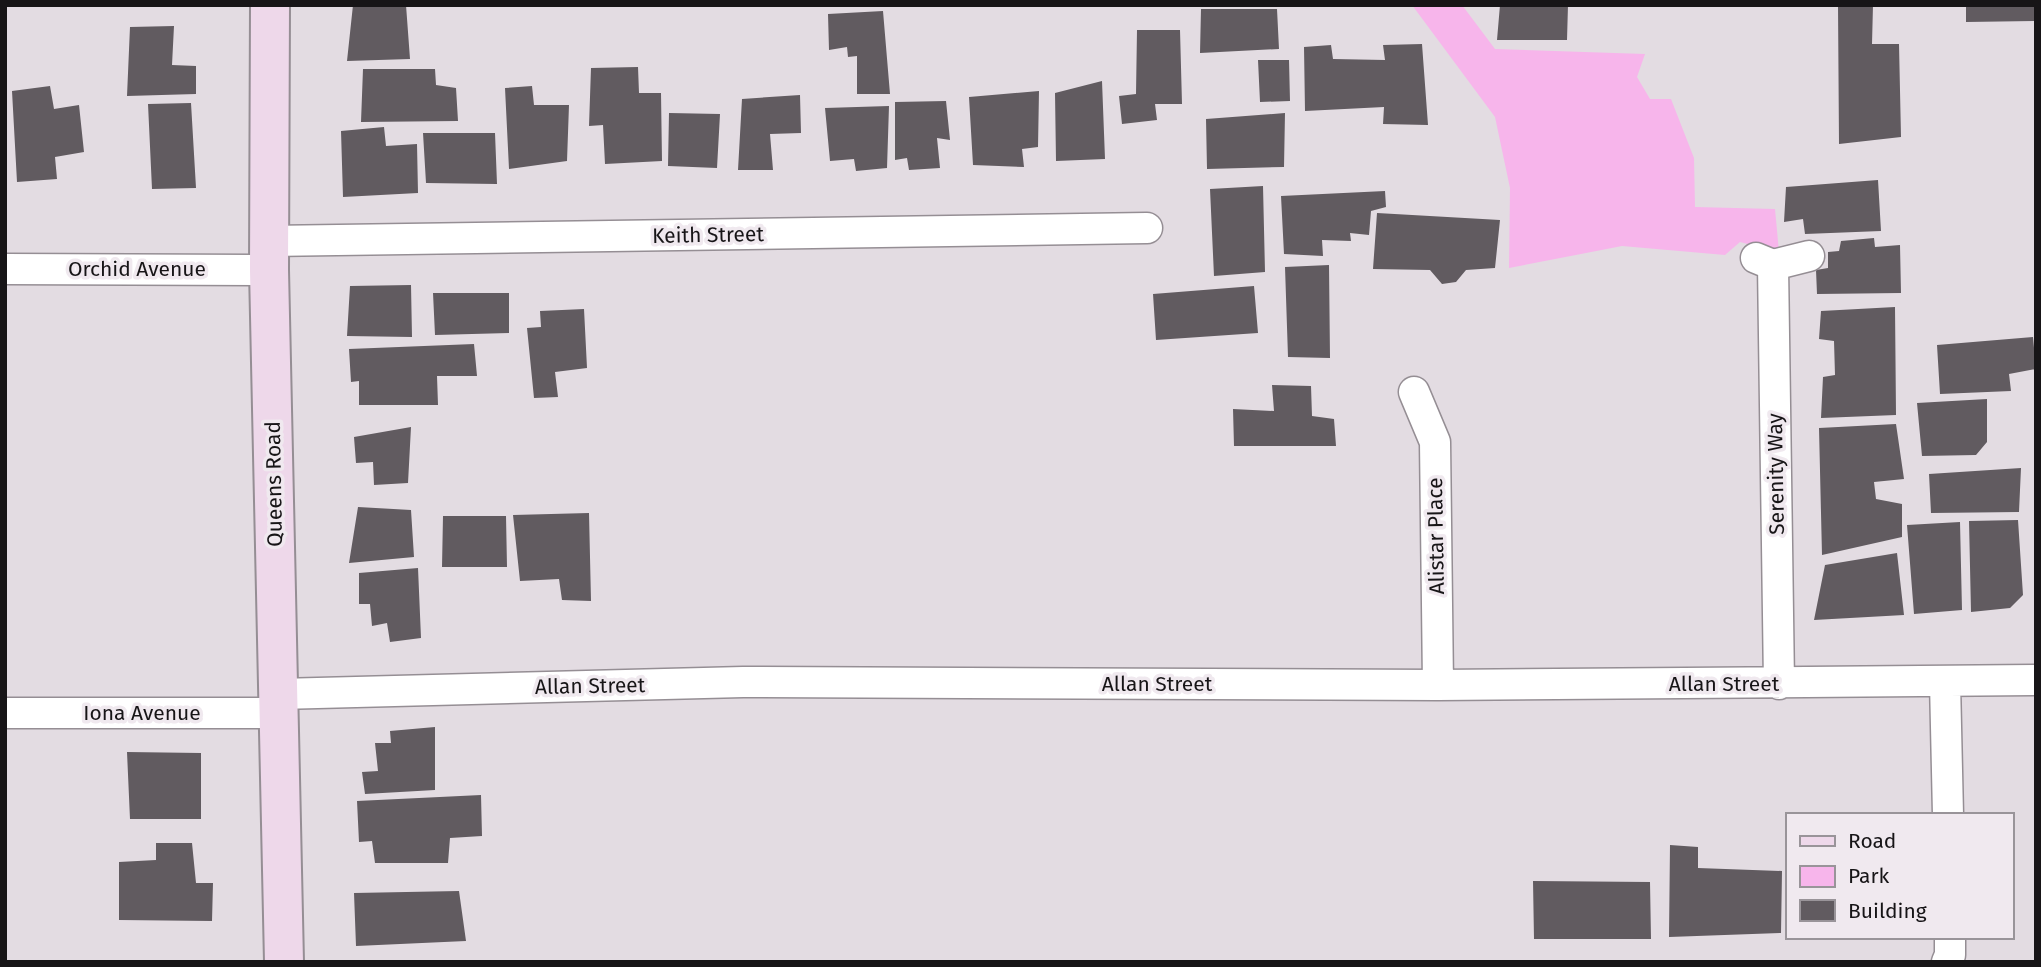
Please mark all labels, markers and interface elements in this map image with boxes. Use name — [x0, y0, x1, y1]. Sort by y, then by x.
street label: Keith Street — [652, 221, 765, 249]
street label: Orchid Avenue — [68, 256, 206, 282]
street label: Serenity Way — [1762, 412, 1790, 535]
street label: Queens Road — [260, 421, 288, 547]
street label: Alistar Place — [1422, 477, 1450, 595]
street label: Allan Street — [1102, 671, 1213, 697]
street label: Allan Street — [1669, 671, 1780, 697]
street label: Allan Street — [535, 672, 646, 700]
street label: Iona Avenue — [83, 700, 201, 726]
legend — [1786, 813, 2013, 939]
text: Road — [1848, 828, 1896, 854]
text: Park — [1848, 863, 1890, 889]
text: Building — [1848, 898, 1927, 924]

